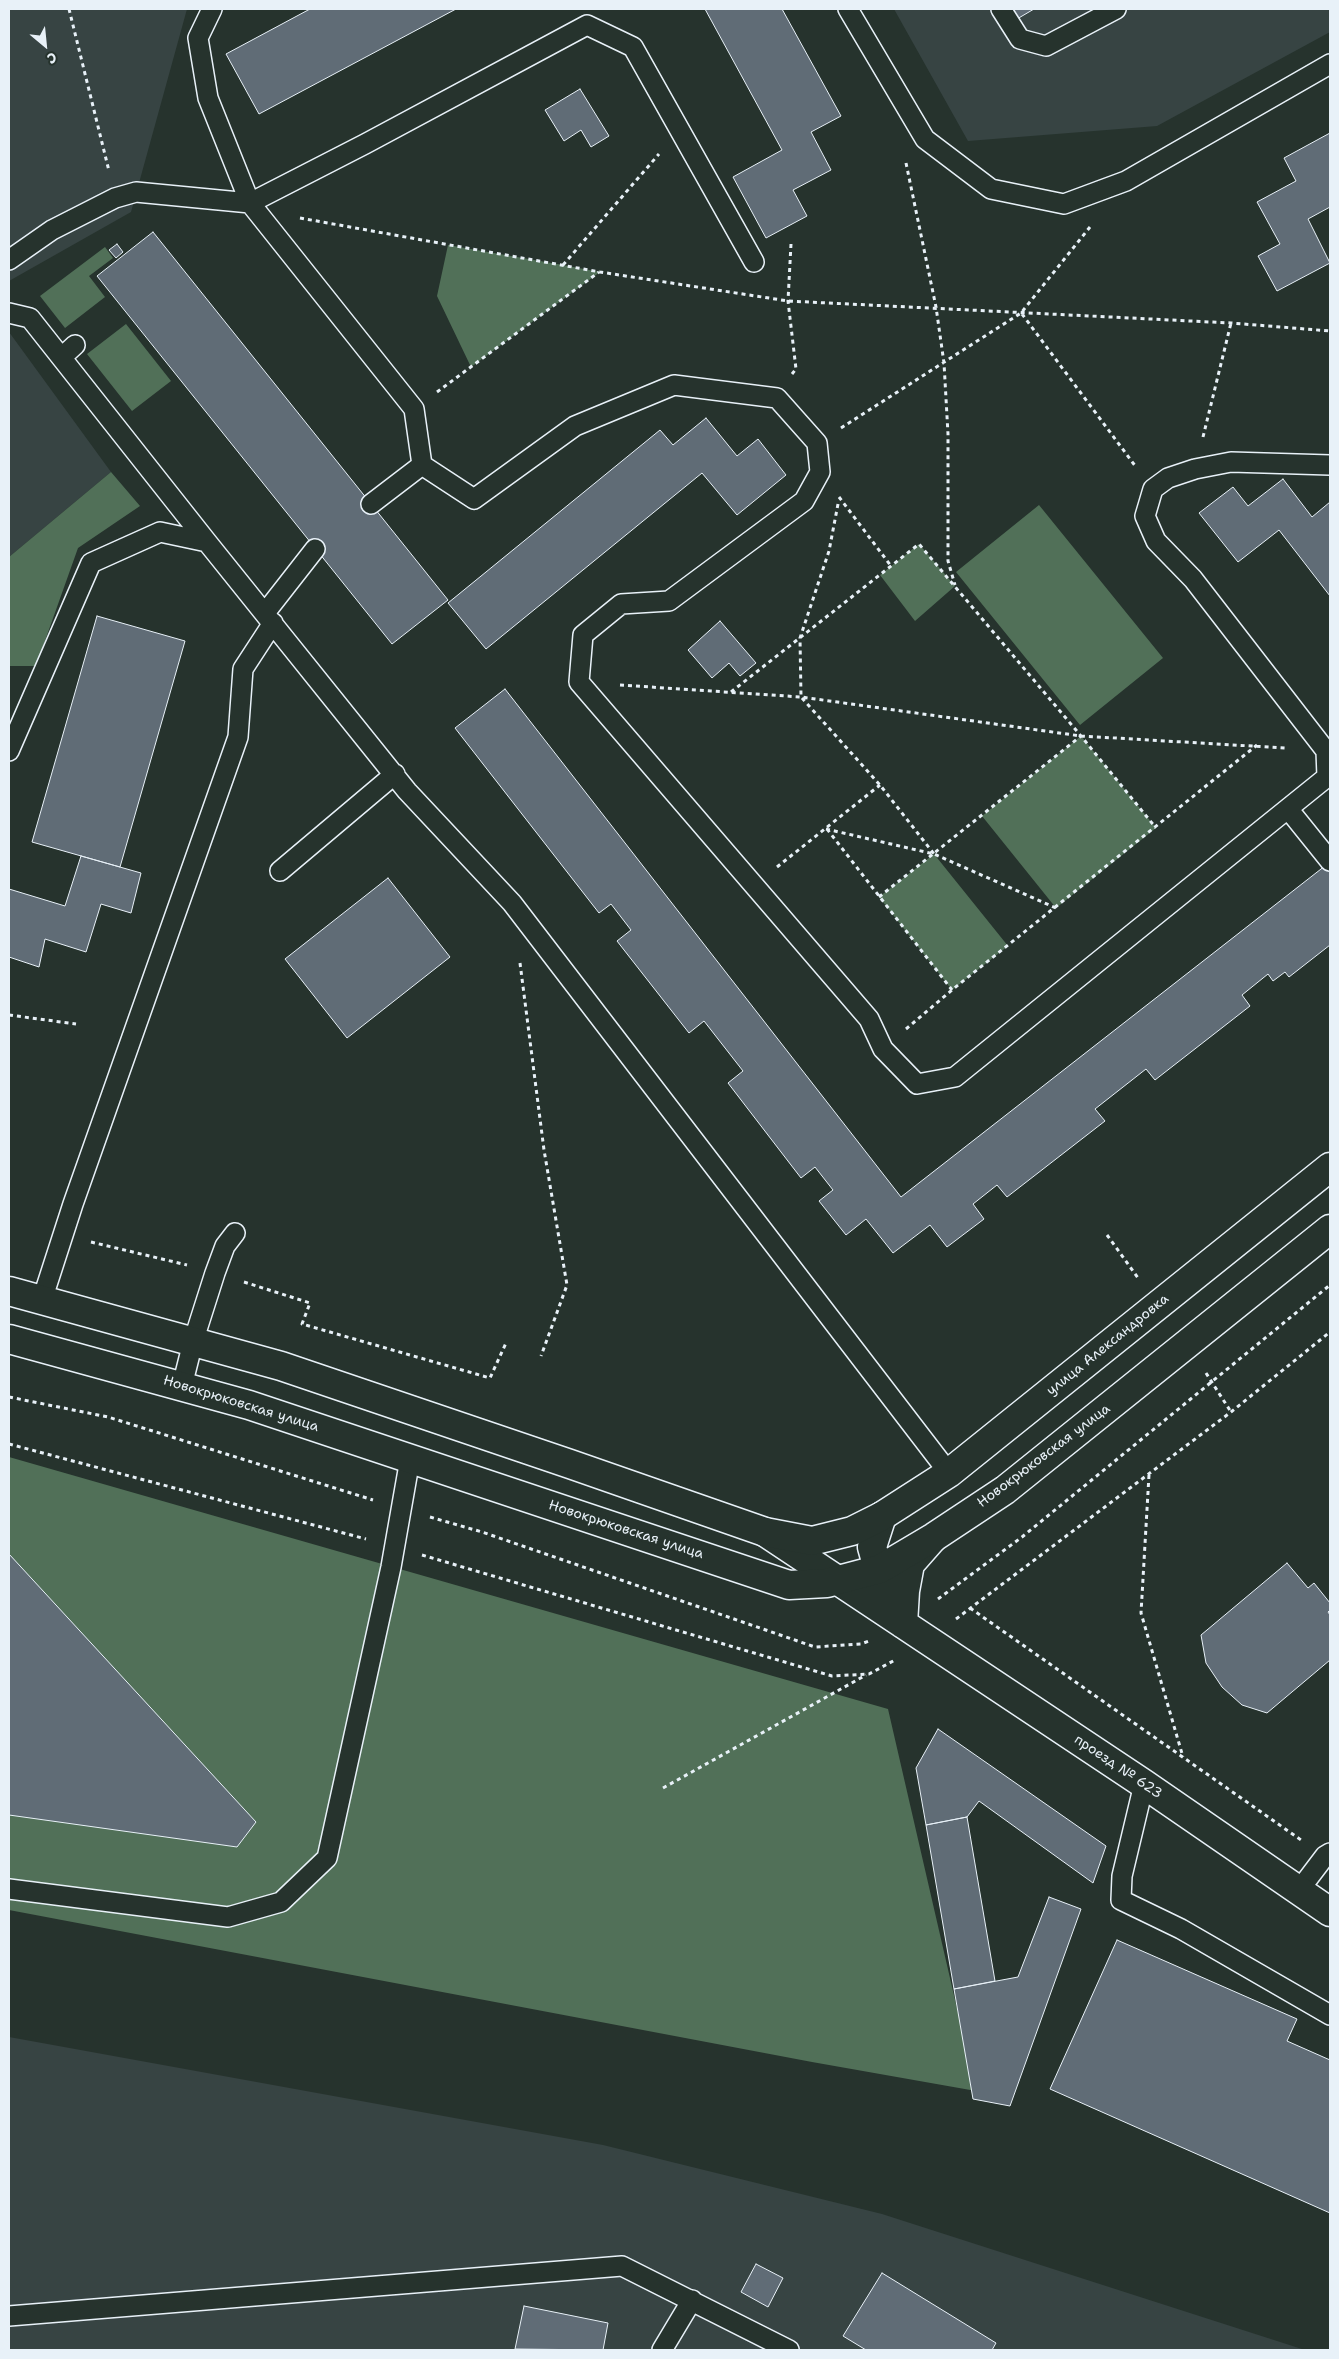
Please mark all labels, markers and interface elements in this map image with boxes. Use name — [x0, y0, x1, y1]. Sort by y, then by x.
north arrow — [20, 20, 70, 70]
text: С — [44, 48, 60, 68]
street label: улица Александровка — [1044, 1291, 1172, 1399]
street label: Новокрюковская улица — [161, 1372, 321, 1436]
street label: Новокрюковская улица — [974, 1401, 1114, 1511]
street label: Новокрюковская улица — [546, 1497, 706, 1563]
street label: проезд № 623 — [1071, 1731, 1165, 1803]

